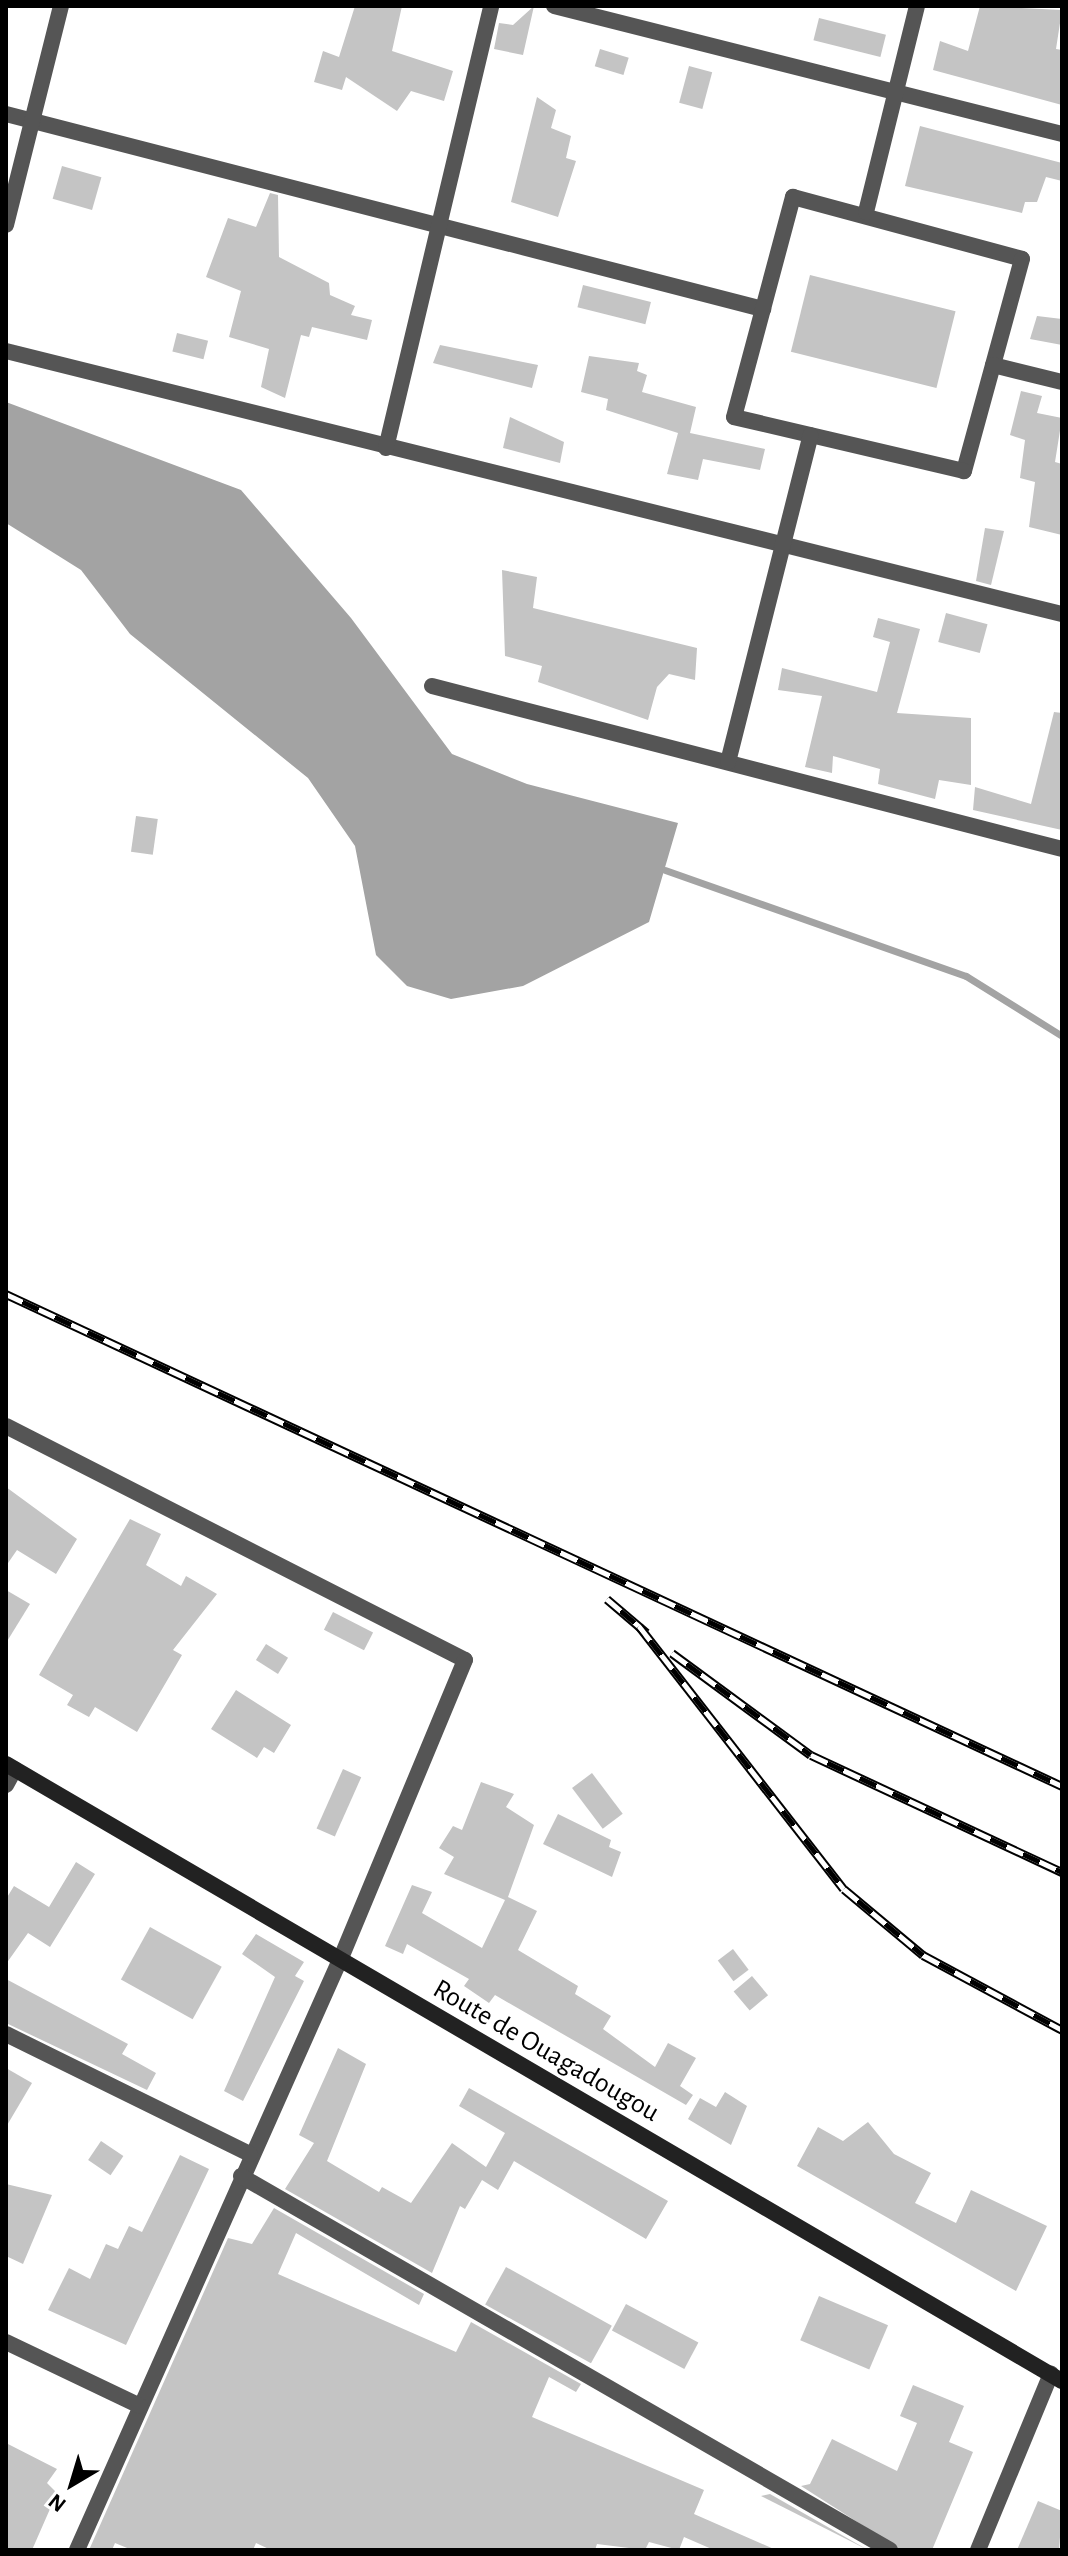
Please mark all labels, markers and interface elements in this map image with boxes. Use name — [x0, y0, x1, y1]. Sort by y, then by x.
street label: Route de Ouagadougou — [427, 1972, 665, 2130]
north arrow — [32, 2444, 112, 2524]
text: N — [44, 2490, 70, 2516]

